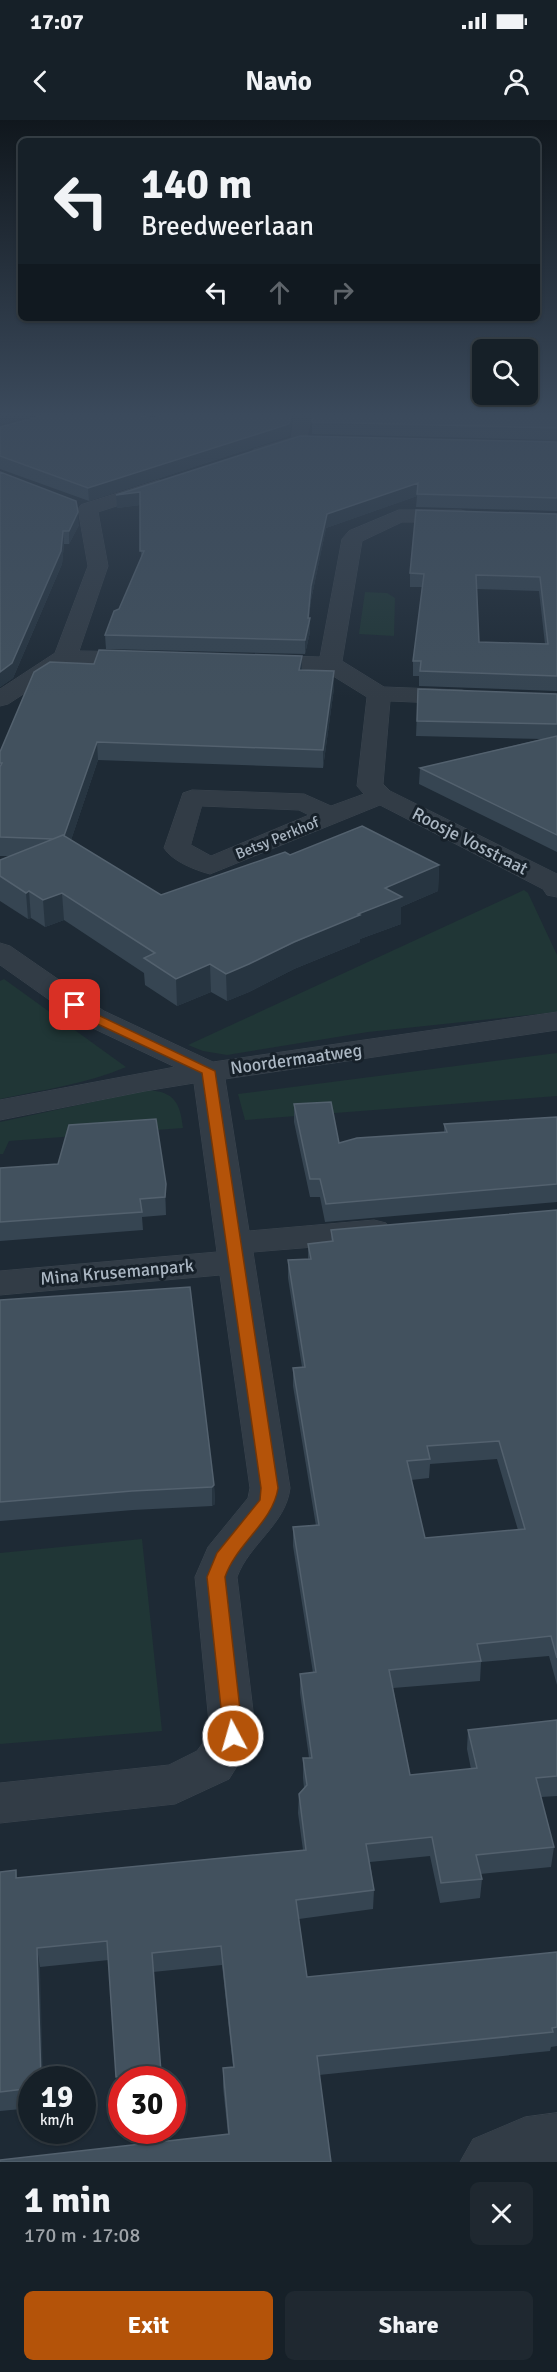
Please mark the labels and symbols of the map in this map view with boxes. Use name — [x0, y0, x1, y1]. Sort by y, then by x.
street label: Roosje Vosstraat — [408, 802, 532, 880]
street label: Betsy Perkhof — [233, 813, 322, 863]
pin — [49, 979, 100, 1030]
street label: Noordermaatweg — [229, 1039, 363, 1079]
street label: Mina Krusemanpark — [39, 1254, 195, 1290]
position arrow — [201, 1704, 265, 1768]
speed limit sign: 30 — [108, 2066, 186, 2144]

